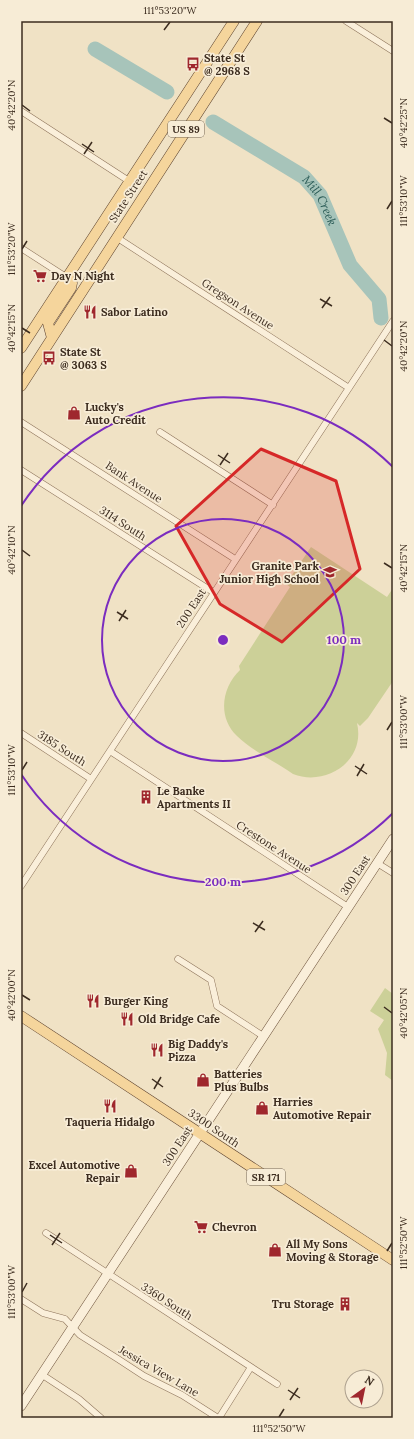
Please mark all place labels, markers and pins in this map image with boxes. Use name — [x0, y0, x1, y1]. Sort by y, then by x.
place label: State St @ 2968 S — [204, 51, 250, 78]
bus stop icon: State St @ 2968 S — [185, 56, 201, 72]
supermarket icon: Day N Night — [32, 268, 48, 284]
place label: Day N Night — [51, 269, 115, 283]
restaurant icon: Sabor Latino — [82, 304, 98, 320]
place label: Sabor Latino — [101, 305, 168, 319]
place label: State St @ 3063 S — [60, 345, 107, 372]
bus stop icon: State St @ 3063 S — [41, 350, 57, 366]
place label: Lucky's Auto Credit — [85, 400, 146, 427]
shop icon: Lucky's Auto Credit — [66, 405, 82, 421]
place label: Granite Park Junior High School — [219, 559, 320, 586]
school or university icon: Granite Park Junior High School — [322, 564, 338, 580]
centre of rings — [216, 633, 230, 647]
place label: Le Banke Apartments II — [157, 784, 231, 811]
building icon: Le Banke Apartments II — [138, 789, 154, 805]
restaurant icon: Burger King — [85, 993, 101, 1009]
place label: Burger King — [104, 994, 169, 1008]
restaurant icon: Old Bridge Cafe — [119, 1011, 135, 1027]
place label: Old Bridge Cafe — [138, 1012, 220, 1026]
place label: Big Daddy's Pizza — [168, 1037, 228, 1064]
restaurant icon: Big Daddy's Pizza — [149, 1042, 165, 1058]
place label: Batteries Plus Bulbs — [214, 1067, 268, 1094]
shop icon: Batteries Plus Bulbs — [195, 1072, 211, 1088]
place label: Harries Automotive Repair — [273, 1095, 372, 1122]
restaurant icon: Taqueria Hidalgo — [102, 1098, 118, 1114]
shop icon: Harries Automotive Repair — [254, 1100, 270, 1116]
place label: Taqueria Hidalgo — [65, 1115, 155, 1129]
place label: Excel Automotive Repair — [29, 1158, 121, 1185]
shop icon: Excel Automotive Repair — [123, 1163, 139, 1179]
supermarket icon: Chevron — [193, 1219, 209, 1235]
place label: Chevron — [212, 1220, 257, 1234]
place label: All My Sons Moving & Storage — [286, 1237, 379, 1264]
shop icon: All My Sons Moving & Storage — [267, 1242, 283, 1258]
building icon: Tru Storage — [337, 1296, 353, 1312]
place label: Tru Storage — [272, 1297, 334, 1311]

